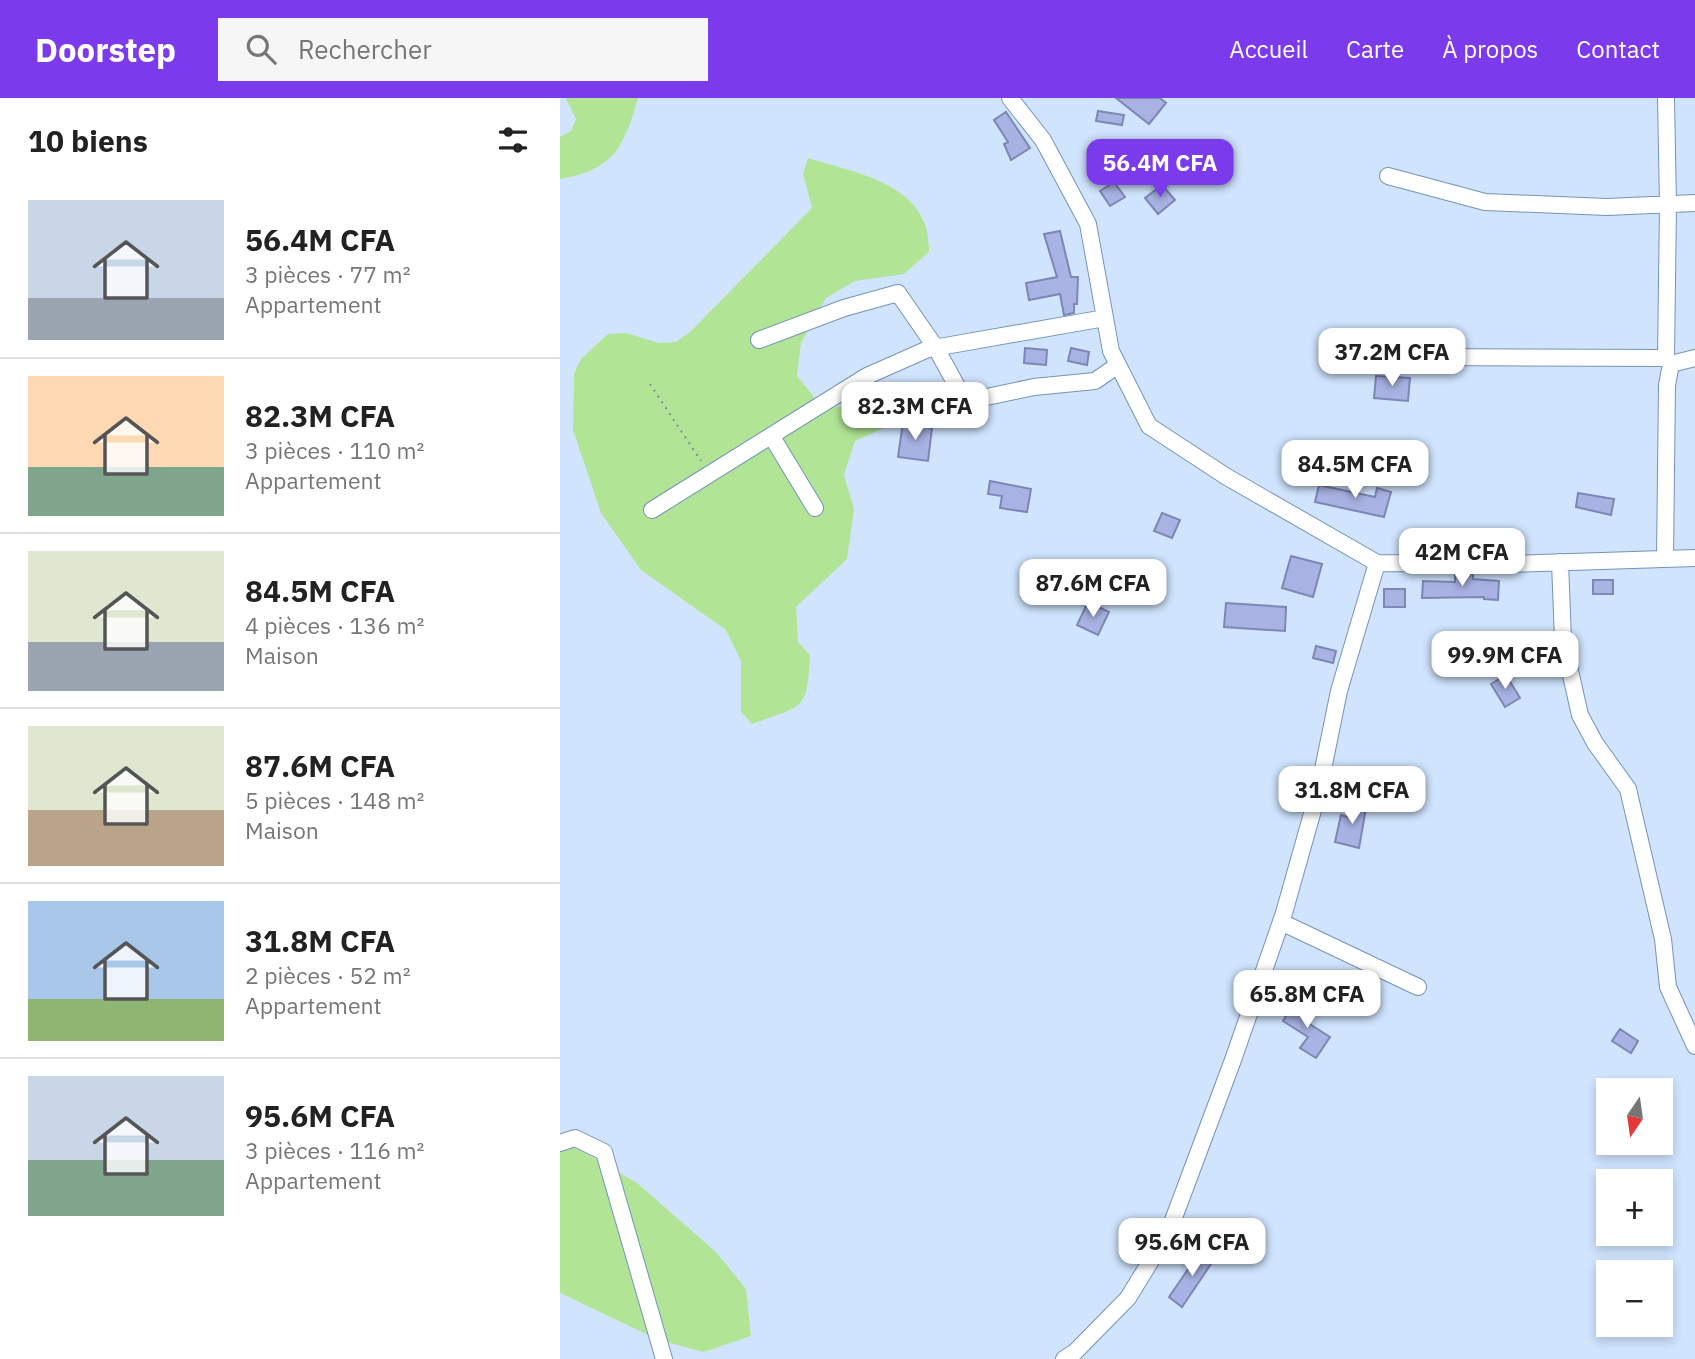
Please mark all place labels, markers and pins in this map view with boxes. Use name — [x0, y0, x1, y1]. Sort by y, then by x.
pin: 56.4M CFA — [1080, 140, 1240, 199]
pin: 37.2M CFA — [1312, 328, 1472, 388]
pin: 82.3M CFA — [835, 382, 995, 442]
pin: 84.5M CFA — [1275, 440, 1435, 500]
pin: 42M CFA — [1397, 528, 1527, 588]
pin: 87.6M CFA — [1013, 560, 1173, 619]
pin: 99.9M CFA — [1425, 632, 1585, 691]
pin: 31.8M CFA — [1272, 766, 1432, 826]
pin: 65.8M CFA — [1227, 970, 1387, 1030]
pin: 95.6M CFA — [1112, 1218, 1272, 1278]

